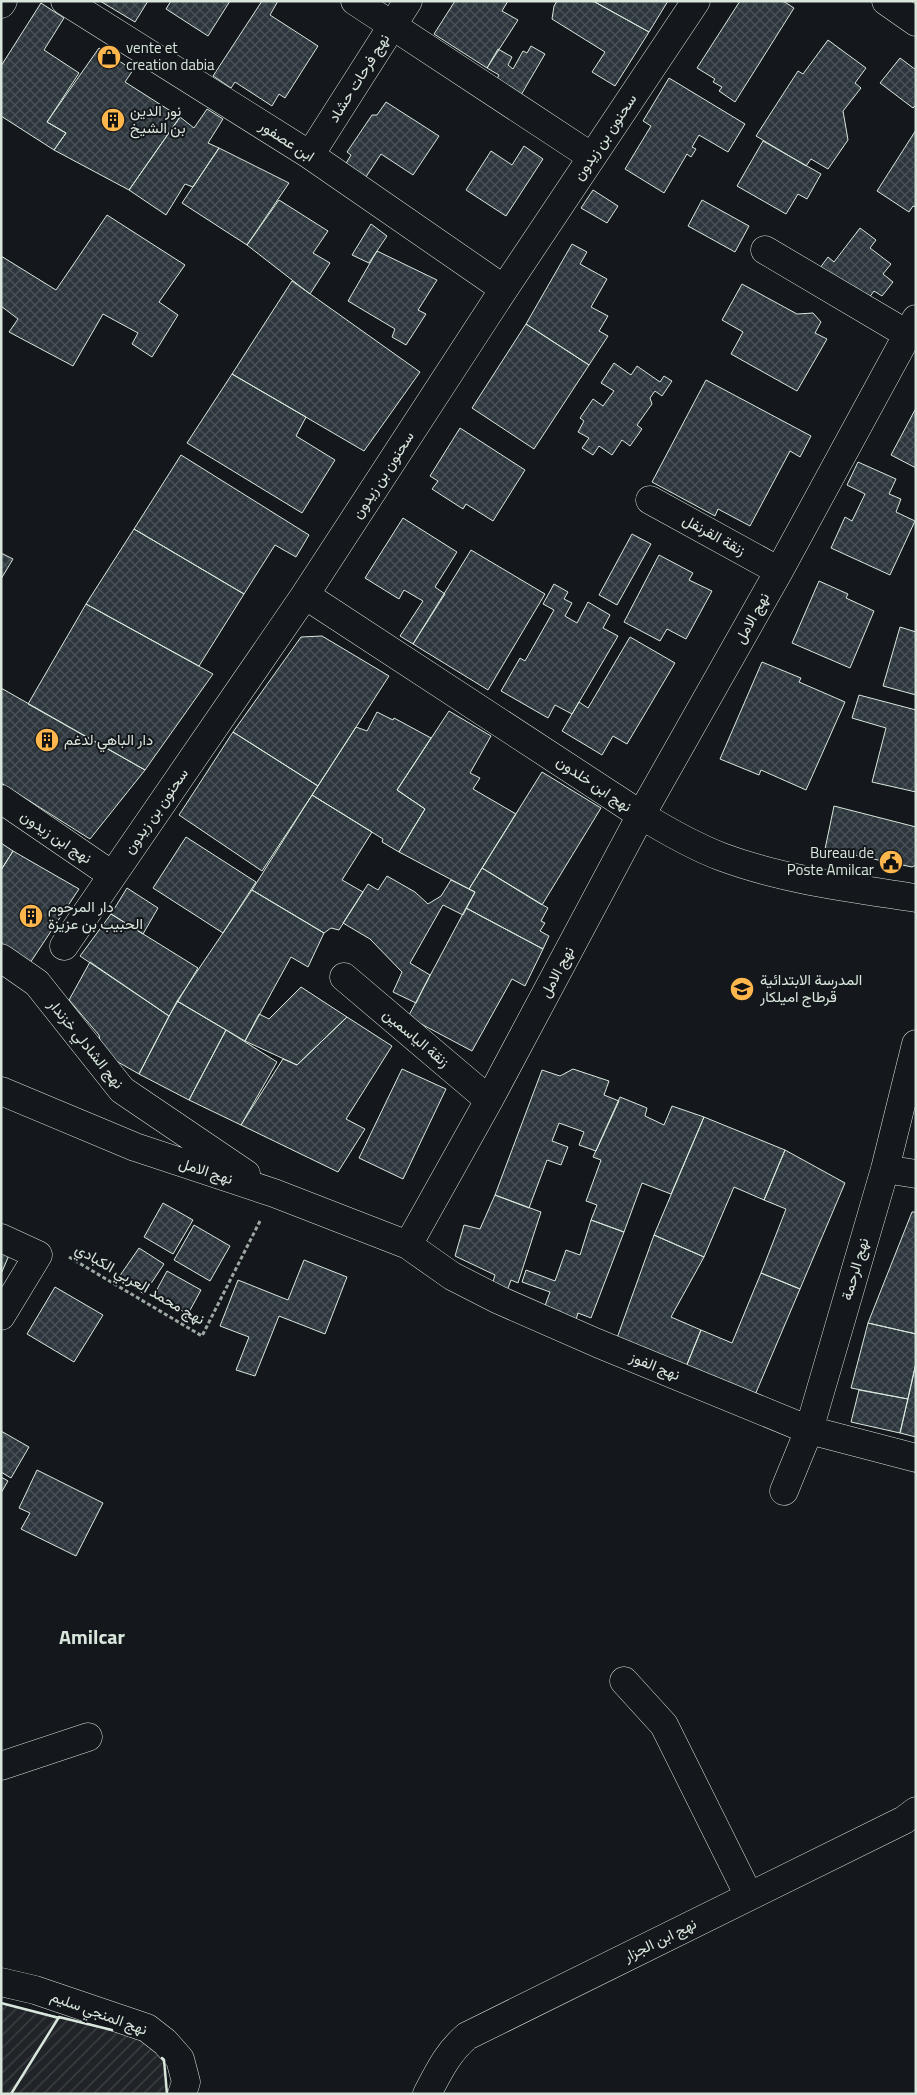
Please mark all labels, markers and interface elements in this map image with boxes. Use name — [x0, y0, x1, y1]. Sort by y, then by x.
street label: نهج فرحات حشاد — [322, 29, 395, 127]
place label: vente et creation dabia — [126, 36, 215, 76]
shop icon: vente et creation dabia — [96, 44, 122, 70]
street label: سحنون بن زيدون — [567, 89, 642, 185]
place label: نور الدين بن الشيخ — [130, 99, 186, 139]
building icon: نور الدين بن الشيخ — [100, 107, 126, 133]
street label: ابن عصفور — [254, 114, 320, 167]
street label: سحنون بن زيدون — [346, 426, 420, 523]
street label: زنقة القرنفل — [679, 508, 750, 561]
street label: نهج الامل — [728, 588, 775, 648]
building icon: دار الباهي لدغم — [34, 727, 60, 753]
place label: دار الباهي لدغم — [64, 728, 153, 753]
street label: نهج ابن خلدون — [552, 750, 637, 817]
street label: سحنون بن زيدون — [117, 763, 194, 858]
street label: نهج ابن زيدون — [16, 804, 97, 869]
place label: Bureau de Poste Amilcar — [787, 841, 874, 881]
public building icon: Bureau de Poste Amilcar — [878, 849, 904, 875]
place label: دار المرحوم الحبيب بن عزيزة — [48, 895, 143, 935]
building icon: دار المرحوم الحبيب بن عزيزة — [18, 903, 44, 929]
street label: نهج الامل — [533, 942, 580, 1002]
place label: المدرسة الابتدائية قرطاج اميلكار — [759, 968, 862, 1008]
school or university icon: المدرسة الابتدائية قرطاج اميلكار — [729, 976, 755, 1002]
street label: نهج الشادلي خزندار — [41, 993, 130, 1095]
street label: زنقة الياسمين — [378, 1003, 455, 1073]
street label: نهج الامل — [176, 1151, 236, 1190]
street label: نهج الرحمة — [835, 1235, 874, 1303]
street label: نهج محمد العربي الكبادي — [70, 1237, 209, 1332]
street label: نهج الفوز — [626, 1345, 684, 1386]
district label: Amilcar — [59, 1621, 126, 1652]
street label: نهج ابن الجزار — [618, 1912, 700, 1968]
street label: نهج المنجي سليم — [47, 1984, 151, 2043]

